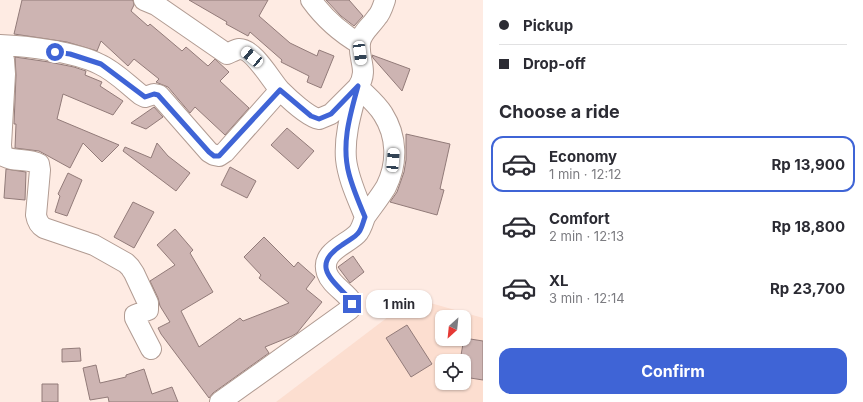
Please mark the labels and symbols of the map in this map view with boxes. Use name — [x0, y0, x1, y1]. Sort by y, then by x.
car — [352, 40, 368, 66]
route start — [46, 43, 64, 61]
car — [239, 45, 265, 69]
car — [386, 148, 400, 172]
callout: 1 min — [366, 290, 432, 318]
route end — [343, 295, 361, 313]
north arrow — [435, 310, 471, 346]

